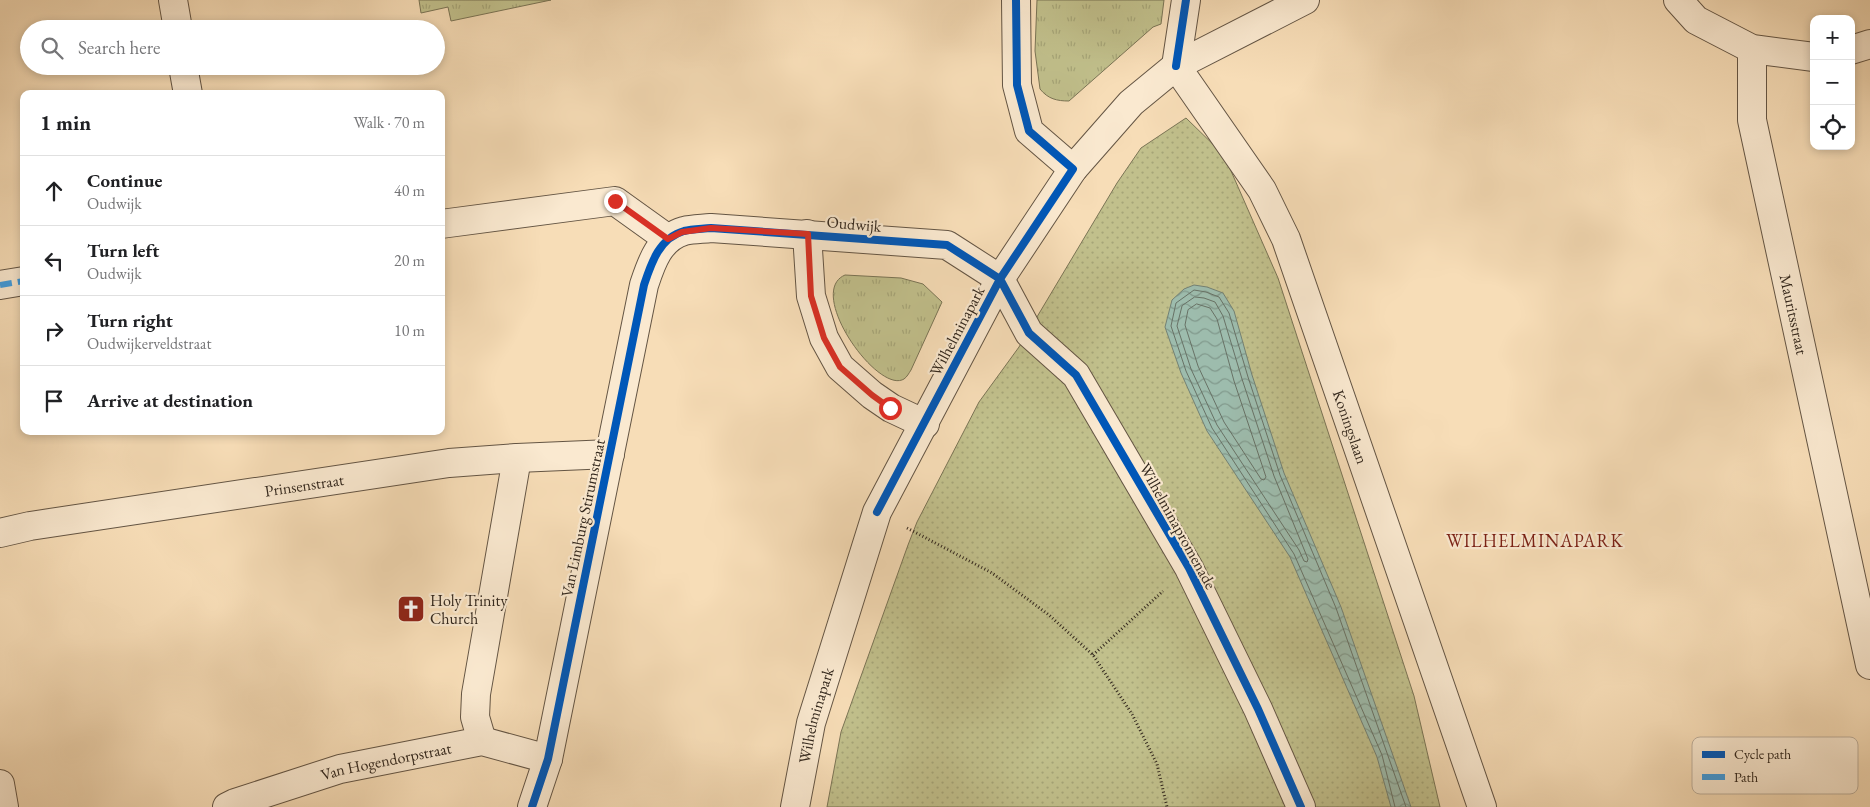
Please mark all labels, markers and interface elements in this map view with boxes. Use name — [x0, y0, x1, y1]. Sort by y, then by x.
map controls — [1810, 15, 1855, 150]
button: + — [1810, 15, 1855, 60]
search box — [20, 20, 445, 75]
icon: search — [38, 34, 66, 62]
text: Search here — [78, 35, 160, 60]
button: − — [1810, 60, 1855, 105]
button: locate — [1810, 105, 1855, 150]
text: 1 min — [40, 109, 91, 136]
text: Walk · 70 m — [354, 112, 425, 133]
text: Continue — [87, 168, 162, 193]
icon: ahead — [40, 177, 68, 205]
text: 40 m — [394, 180, 425, 201]
route end — [604, 190, 627, 213]
text: Oudwijk — [87, 193, 142, 214]
street label: Oudwijk — [826, 211, 883, 237]
text: Turn left — [87, 238, 159, 263]
icon: left — [40, 247, 68, 275]
text: 20 m — [394, 250, 425, 271]
text: Oudwijk — [87, 263, 142, 284]
street label: Mauritsstraat — [1775, 272, 1813, 357]
street label: Wilhelminapark — [925, 282, 990, 380]
text: Turn right — [87, 308, 173, 333]
icon: right — [40, 317, 68, 345]
text: 10 m — [394, 320, 425, 341]
text: Oudwijkerveldstraat — [87, 333, 211, 354]
icon: arrive — [40, 387, 68, 415]
street label: Koningslaan — [1328, 387, 1373, 467]
text: Arrive at destination — [87, 388, 253, 413]
route start — [879, 397, 902, 420]
street label: Van Limburg Stirumstraat — [556, 437, 610, 599]
street label: Wilhelminapromenade — [1135, 459, 1221, 593]
street label: Prinsenstraat — [263, 468, 345, 501]
district label: WILHELMINAPARK — [1446, 529, 1624, 552]
place label: Holy Trinity Church — [430, 590, 508, 629]
church icon: Holy Trinity Church — [396, 594, 426, 624]
street label: Wilhelminapark — [793, 664, 838, 765]
street label: Van Hogendorpstraat — [318, 737, 453, 785]
legend — [1692, 737, 1858, 794]
text: Cycle path — [1734, 745, 1791, 763]
text: Path — [1734, 768, 1758, 786]

